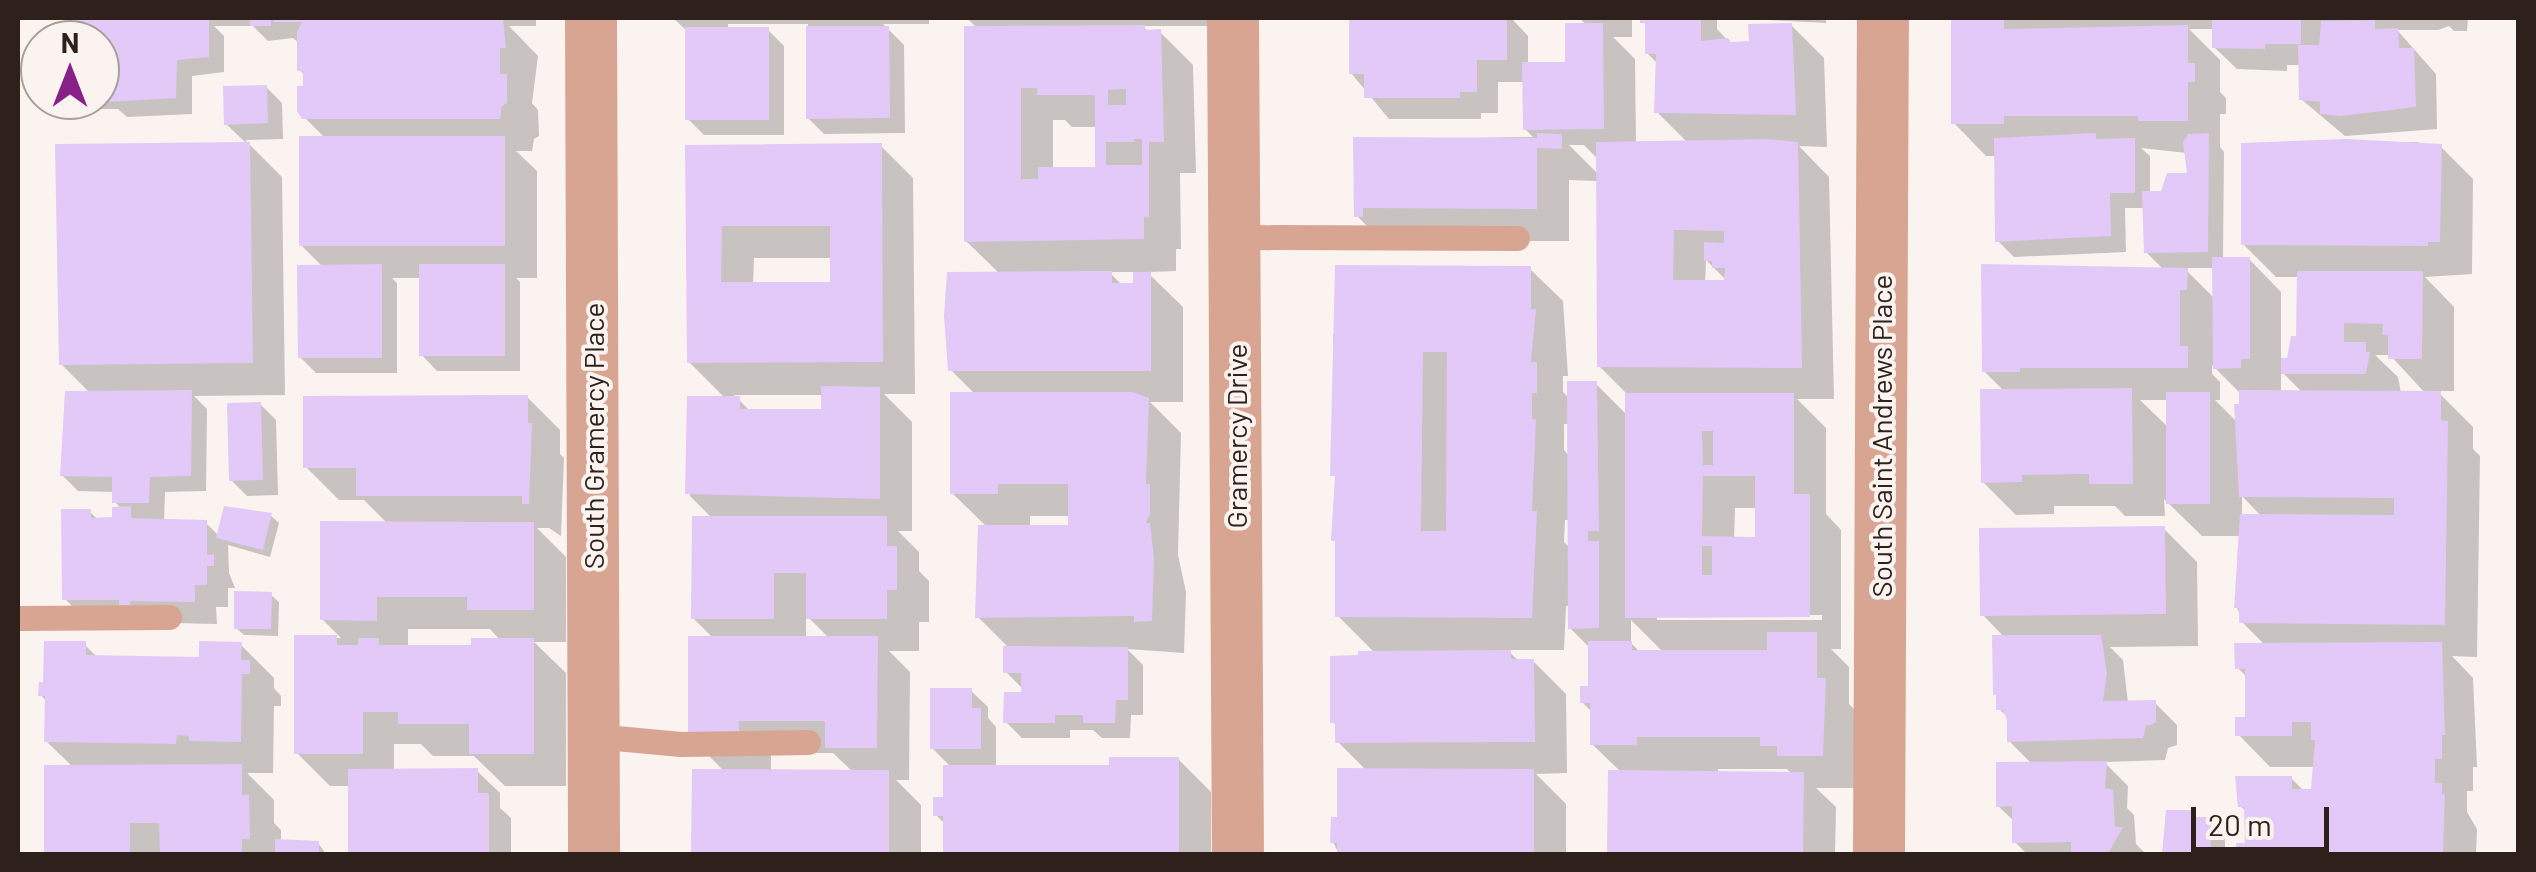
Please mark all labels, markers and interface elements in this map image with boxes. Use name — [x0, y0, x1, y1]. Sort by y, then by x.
north arrow — [20, 20, 120, 120]
text: N — [61, 25, 79, 59]
street label: South Saint Andrews Place — [1864, 274, 1898, 598]
street label: South Gramercy Place — [576, 303, 610, 569]
street label: Gramercy Drive — [1219, 344, 1253, 528]
scale bar — [2196, 787, 2334, 849]
text: 20 m — [2208, 806, 2272, 842]

